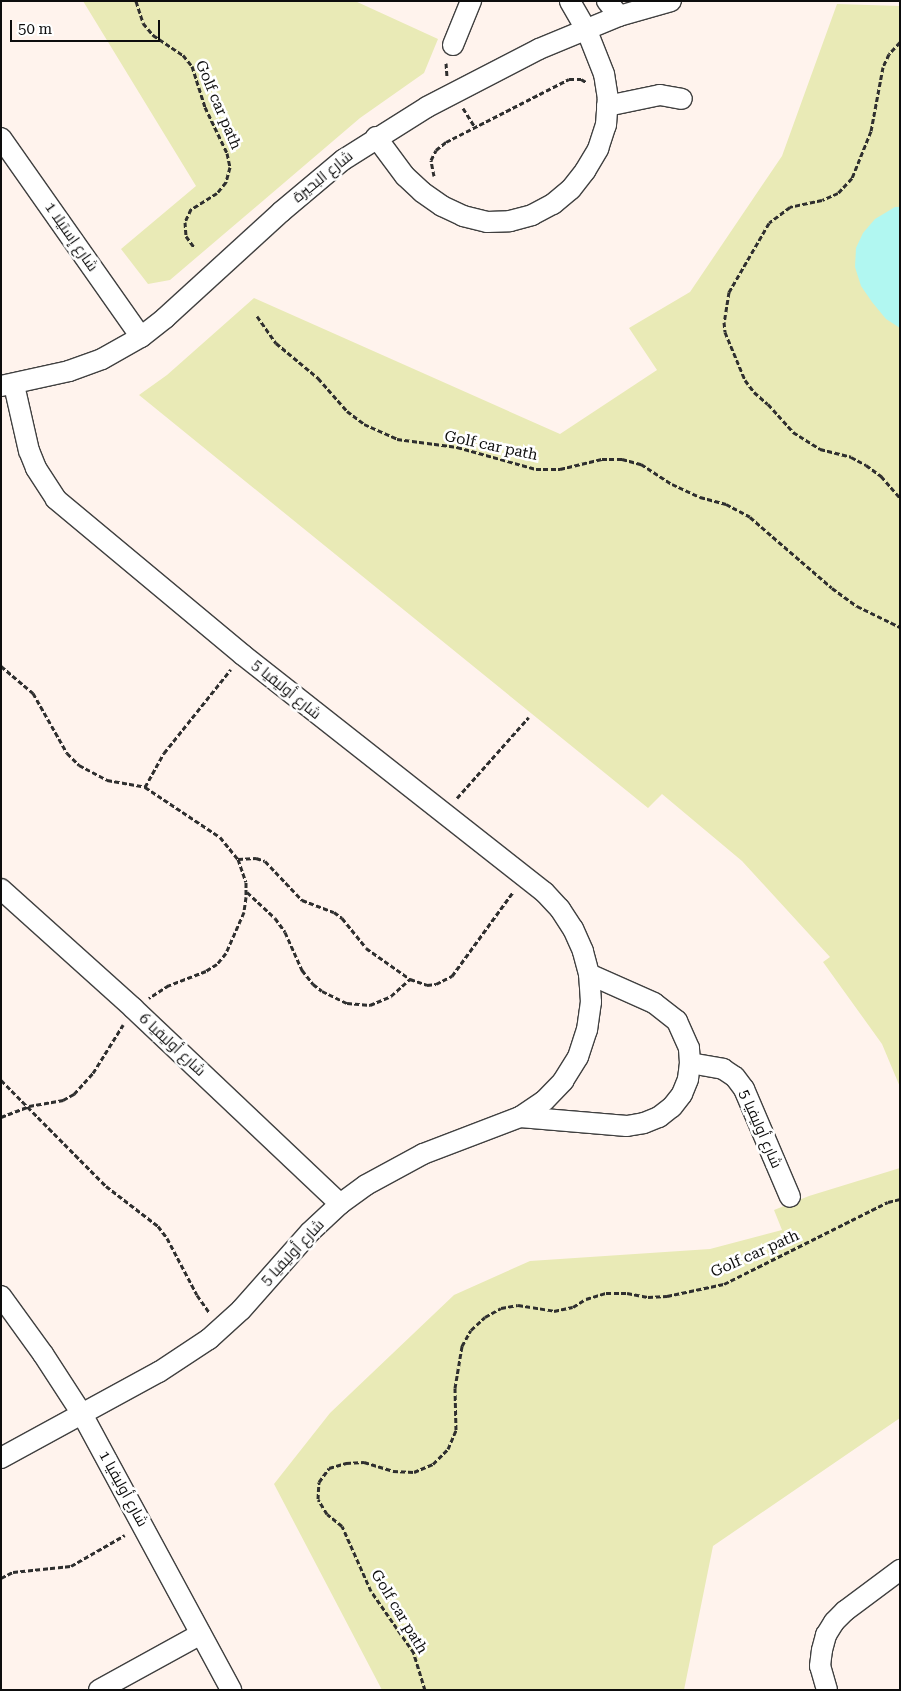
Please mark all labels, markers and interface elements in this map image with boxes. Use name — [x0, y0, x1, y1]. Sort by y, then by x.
scale bar — [12, 10, 162, 42]
text: 50 m — [18, 20, 52, 38]
street label: Golf car path — [191, 58, 245, 152]
street label: شارع البحيرة — [289, 147, 357, 207]
street label: شارع إستيلا 1 — [41, 199, 101, 275]
street label: Golf car path — [443, 427, 539, 465]
street label: شارع أوليفيا 5 — [248, 657, 324, 723]
street label: شارع أوليفيا 6 — [135, 1010, 209, 1080]
street label: شارع أوليفيا 5 — [735, 1087, 785, 1171]
street label: شارع أوليفيا 5 — [258, 1216, 328, 1290]
street label: Golf car path — [708, 1226, 802, 1282]
street label: شارع أوليفيا 1 — [95, 1448, 151, 1530]
street label: Golf car path — [367, 1567, 431, 1657]

